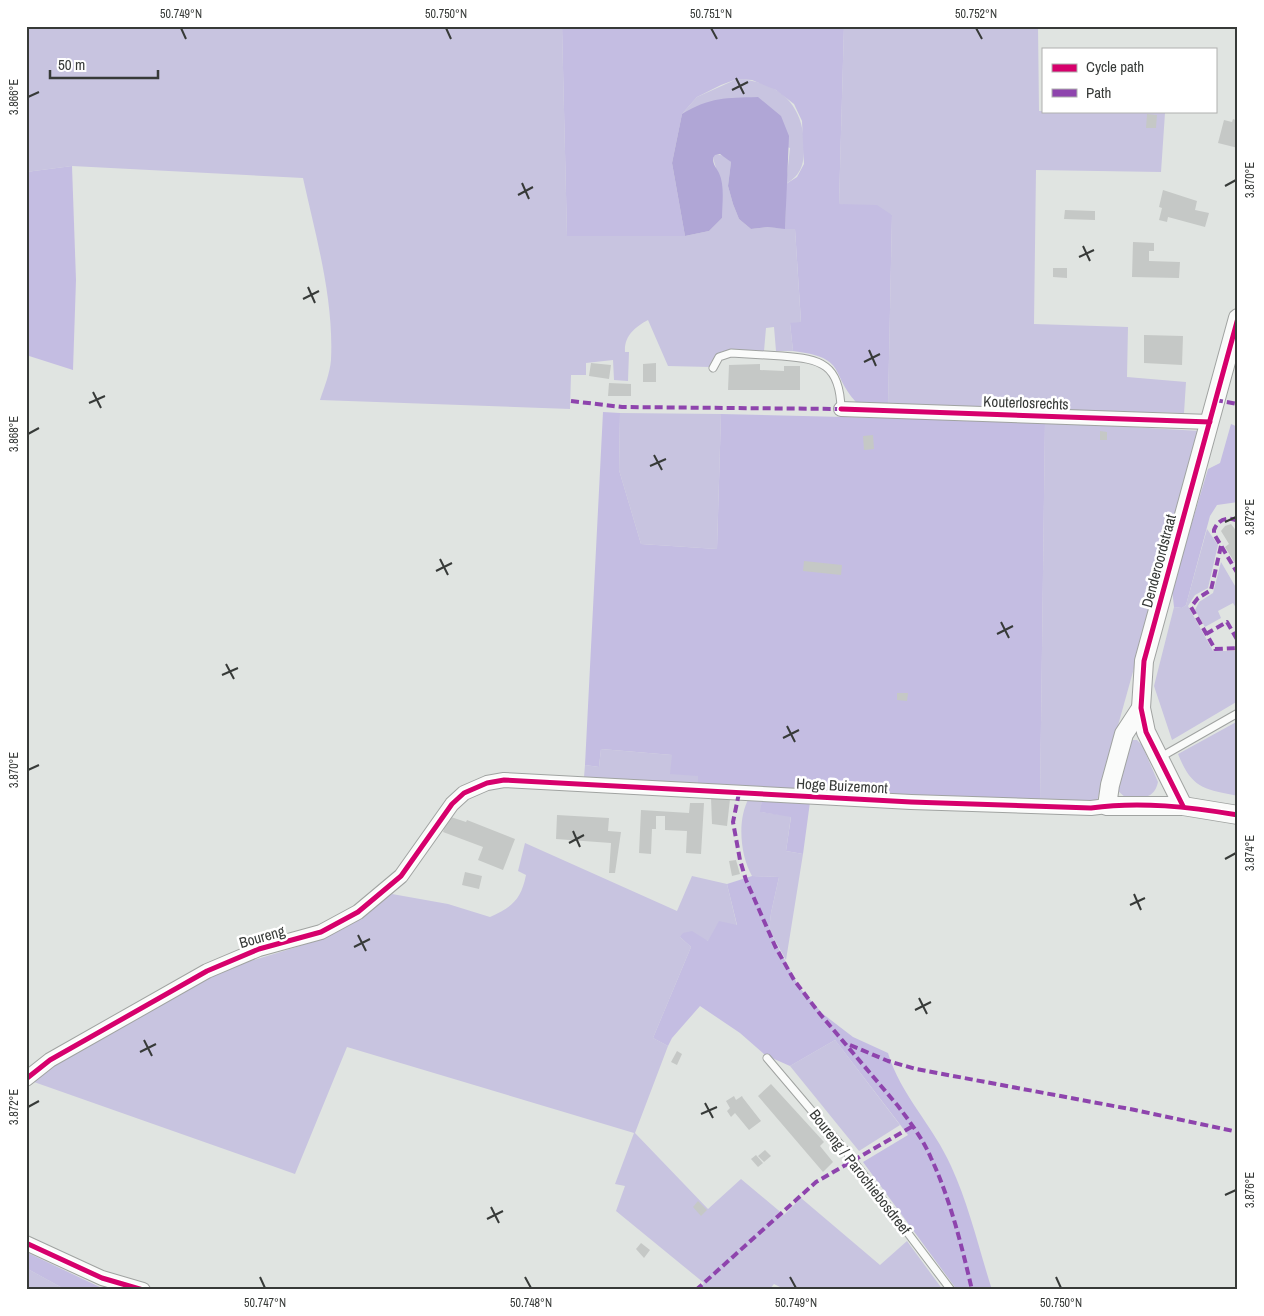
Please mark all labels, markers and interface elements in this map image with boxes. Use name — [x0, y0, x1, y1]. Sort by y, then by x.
text: 50.749°N — [160, 6, 202, 22]
text: 50.750°N — [425, 6, 467, 22]
text: 50.751°N — [690, 6, 732, 22]
text: 50.752°N — [955, 6, 997, 22]
scale bar — [50, 48, 158, 80]
legend — [1042, 48, 1216, 112]
text: 50 m — [58, 54, 85, 75]
text: Cycle path — [1086, 56, 1144, 77]
text: 3.866°E — [6, 79, 22, 115]
text: Path — [1086, 82, 1111, 103]
text: 3.870°E — [1242, 162, 1258, 198]
street label: Kouterlosrechts — [983, 391, 1069, 414]
text: 3.868°E — [6, 416, 22, 452]
text: 3.872°E — [1242, 499, 1258, 535]
street label: Denderoordstraat — [1136, 511, 1181, 610]
text: 3.870°E — [6, 752, 22, 788]
street label: Hoge Buizemont — [796, 773, 889, 798]
text: 3.874°E — [1242, 835, 1258, 871]
street label: Boureng — [237, 920, 287, 953]
text: 3.872°E — [6, 1089, 22, 1125]
street label: Boureng / Parochiebosdreef — [805, 1105, 916, 1239]
text: 3.876°E — [1242, 1172, 1258, 1208]
text: 50.747°N — [244, 1295, 286, 1311]
text: 50.748°N — [510, 1295, 552, 1311]
text: 50.749°N — [775, 1295, 817, 1311]
text: 50.750°N — [1040, 1295, 1082, 1311]

